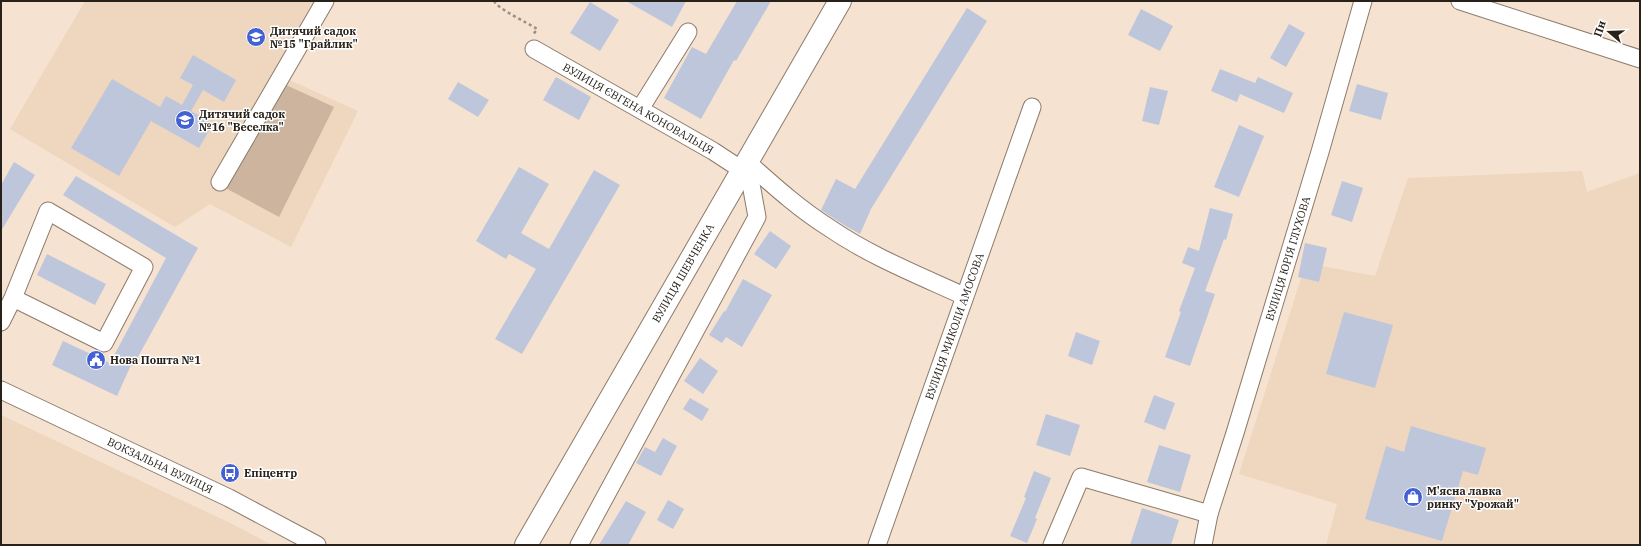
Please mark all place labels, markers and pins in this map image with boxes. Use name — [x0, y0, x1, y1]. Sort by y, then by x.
place label: Дитячий садок №15 "Грайлик" — [270, 24, 358, 51]
school or university icon: Дитячий садок №15 "Грайлик" — [245, 26, 267, 48]
place label: Дитячий садок №16 "Веселка" — [199, 107, 285, 134]
school or university icon: Дитячий садок №16 "Веселка" — [174, 109, 196, 131]
public building icon: Нова Пошта №1 — [85, 349, 107, 371]
place label: Нова Пошта №1 — [110, 353, 201, 367]
bus stop icon: Епіцентр — [219, 462, 241, 484]
place label: Епіцентр — [244, 466, 297, 480]
place label: М'ясна лавка ринку "Урожай" — [1427, 484, 1519, 511]
shop icon: М'ясна лавка ринку "Урожай" — [1402, 486, 1424, 508]

